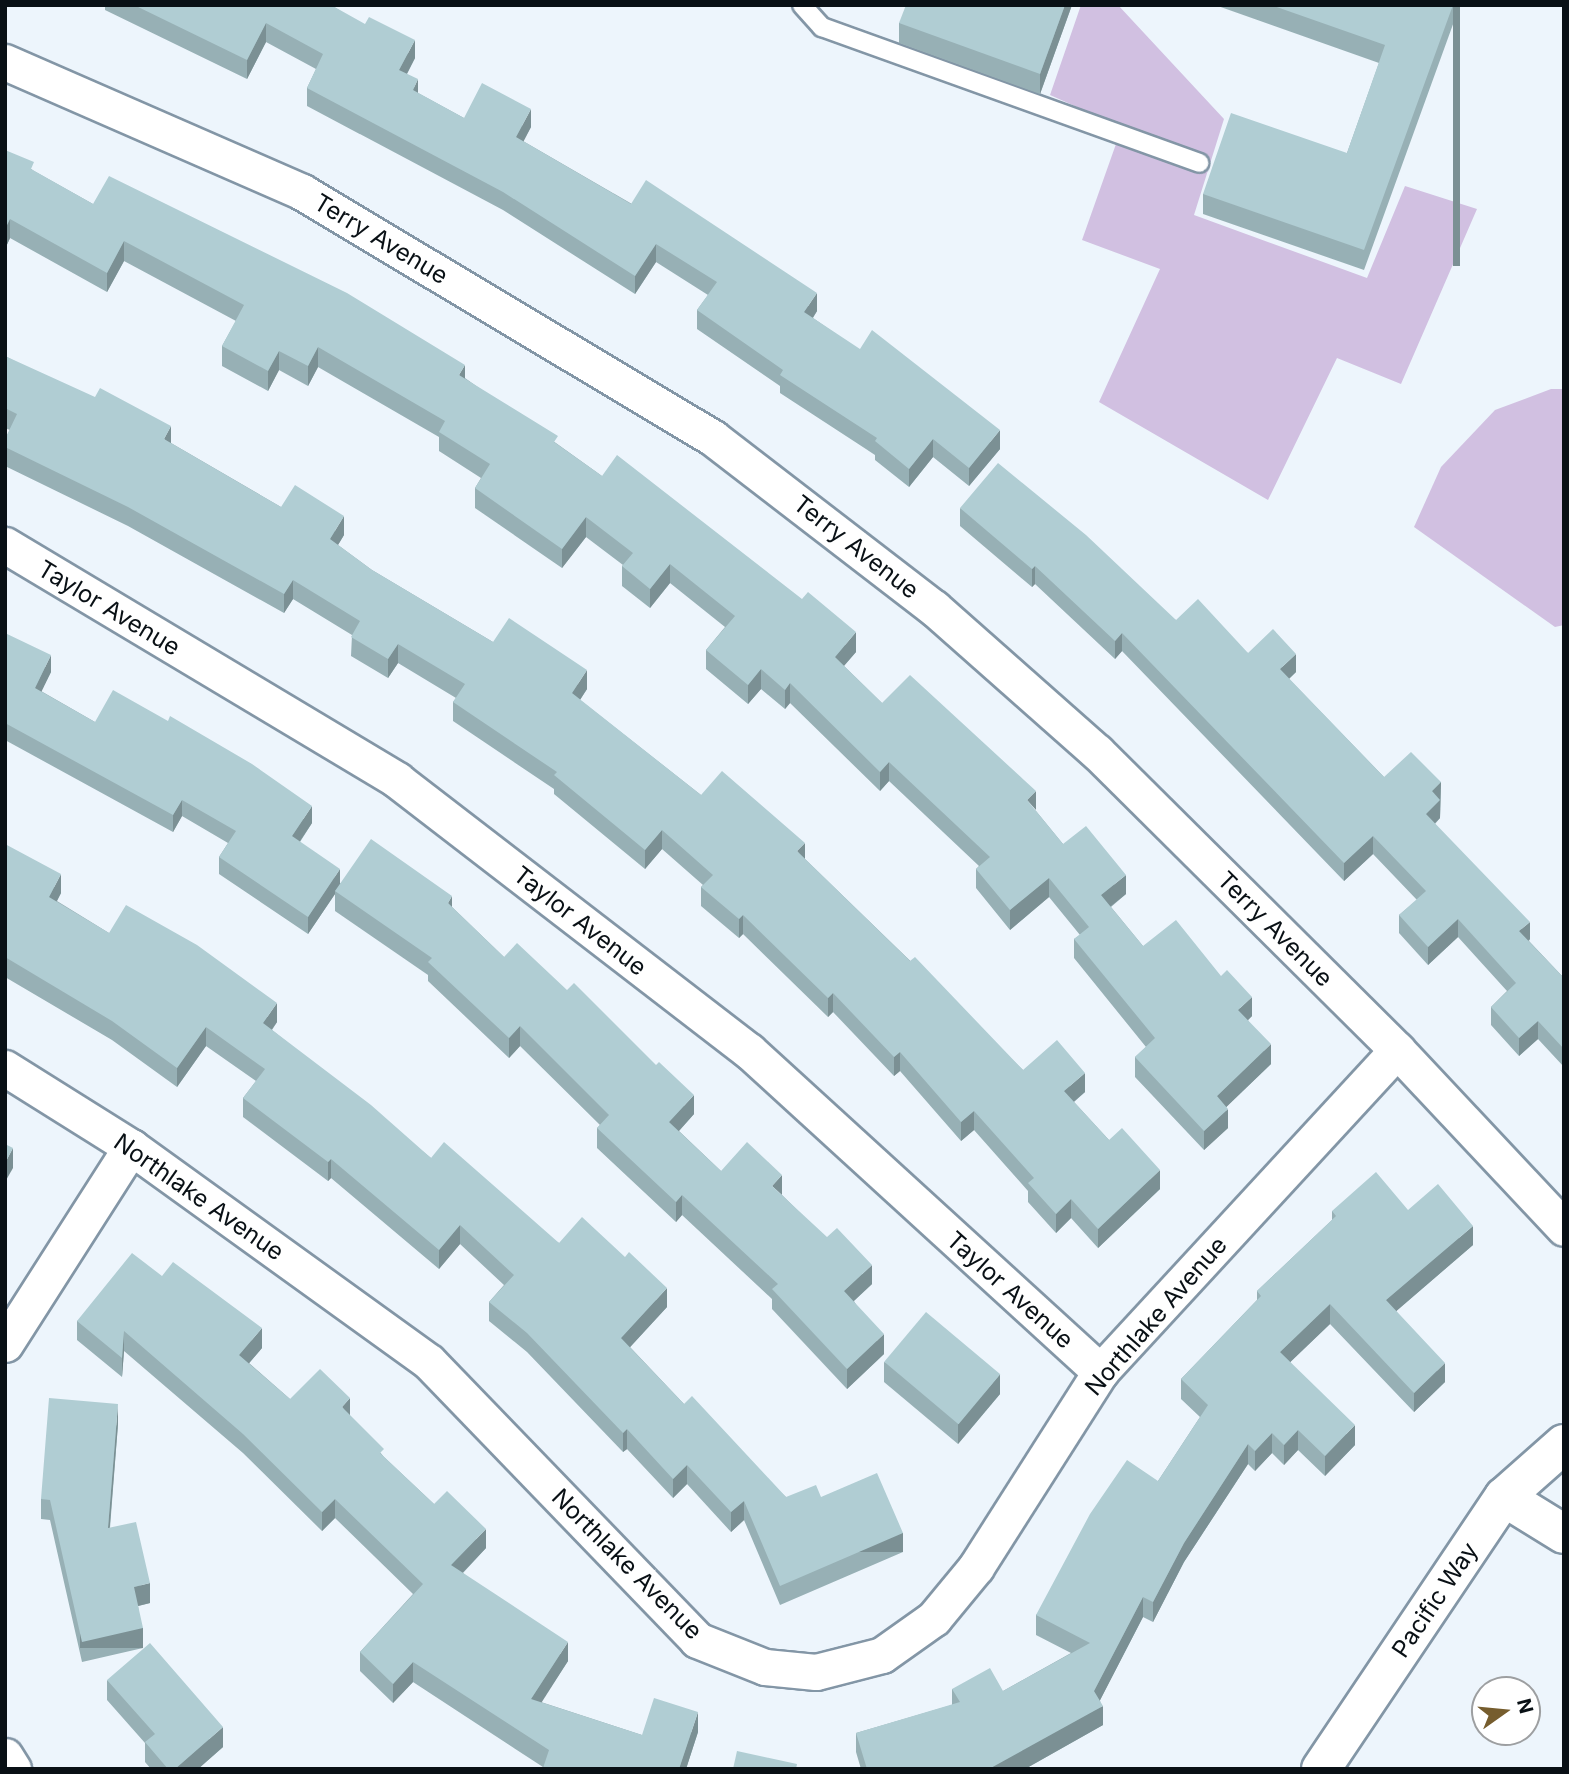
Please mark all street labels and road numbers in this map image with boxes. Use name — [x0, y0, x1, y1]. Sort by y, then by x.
street label: Terry Avenue — [309, 188, 453, 290]
street label: Terry Avenue — [788, 489, 924, 605]
street label: Taylor Avenue — [33, 554, 185, 662]
street label: Taylor Avenue — [508, 860, 652, 982]
street label: Terry Avenue — [1211, 865, 1339, 993]
street label: Northlake Avenue — [108, 1128, 290, 1266]
street label: Taylor Avenue — [941, 1226, 1079, 1354]
street label: Northlake Avenue — [1079, 1231, 1233, 1401]
street label: Northlake Avenue — [546, 1483, 708, 1645]
street label: Pacific Way — [1386, 1537, 1484, 1663]

